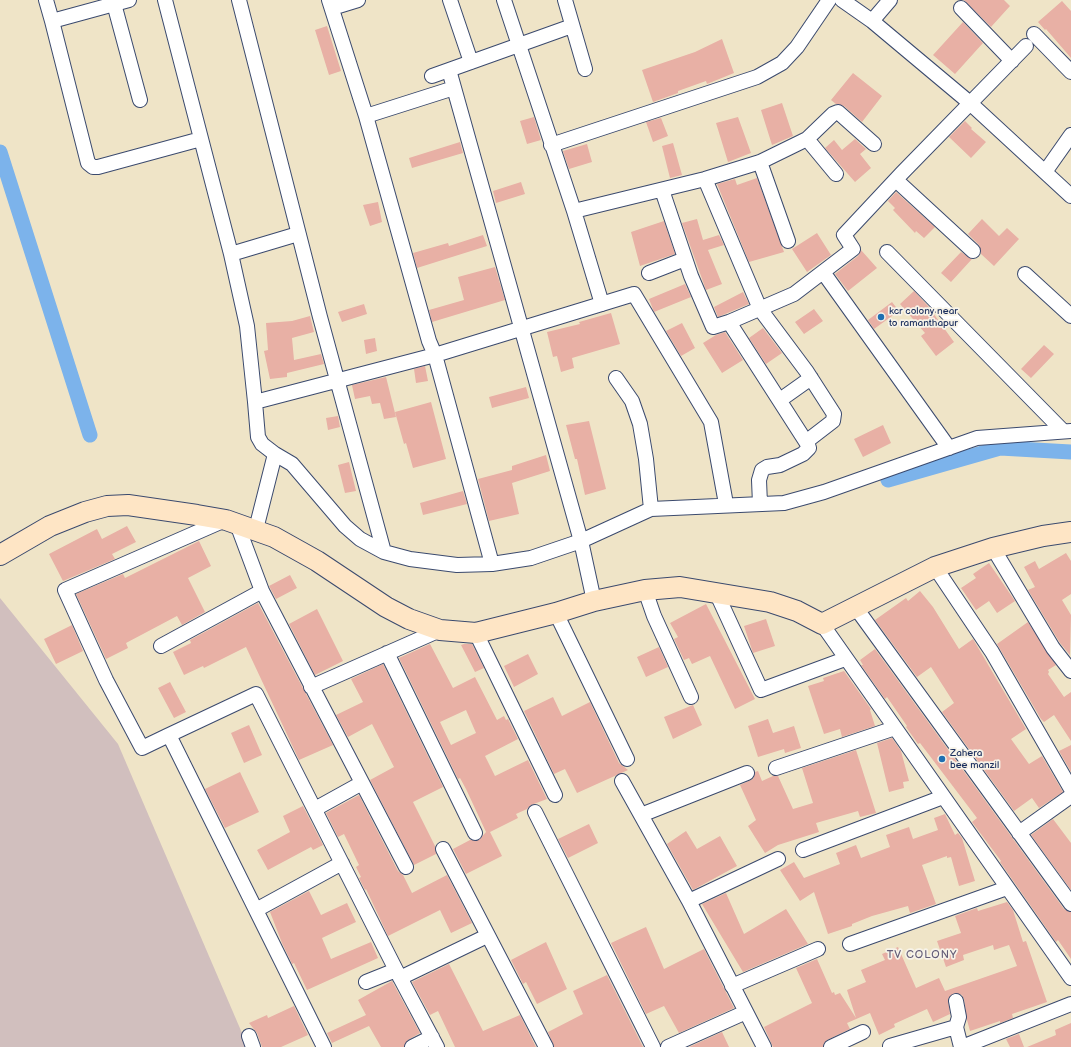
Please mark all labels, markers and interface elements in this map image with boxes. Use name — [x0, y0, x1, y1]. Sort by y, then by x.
place label: kcr colony near to ramanthapur — [889, 305, 958, 328]
marker: kcr colony near to ramanthapur — [876, 312, 886, 322]
place label: Zahera bee manzil — [950, 747, 999, 770]
marker: Zahera bee manzil — [937, 754, 947, 764]
district label: TV COLONY — [887, 948, 957, 962]

